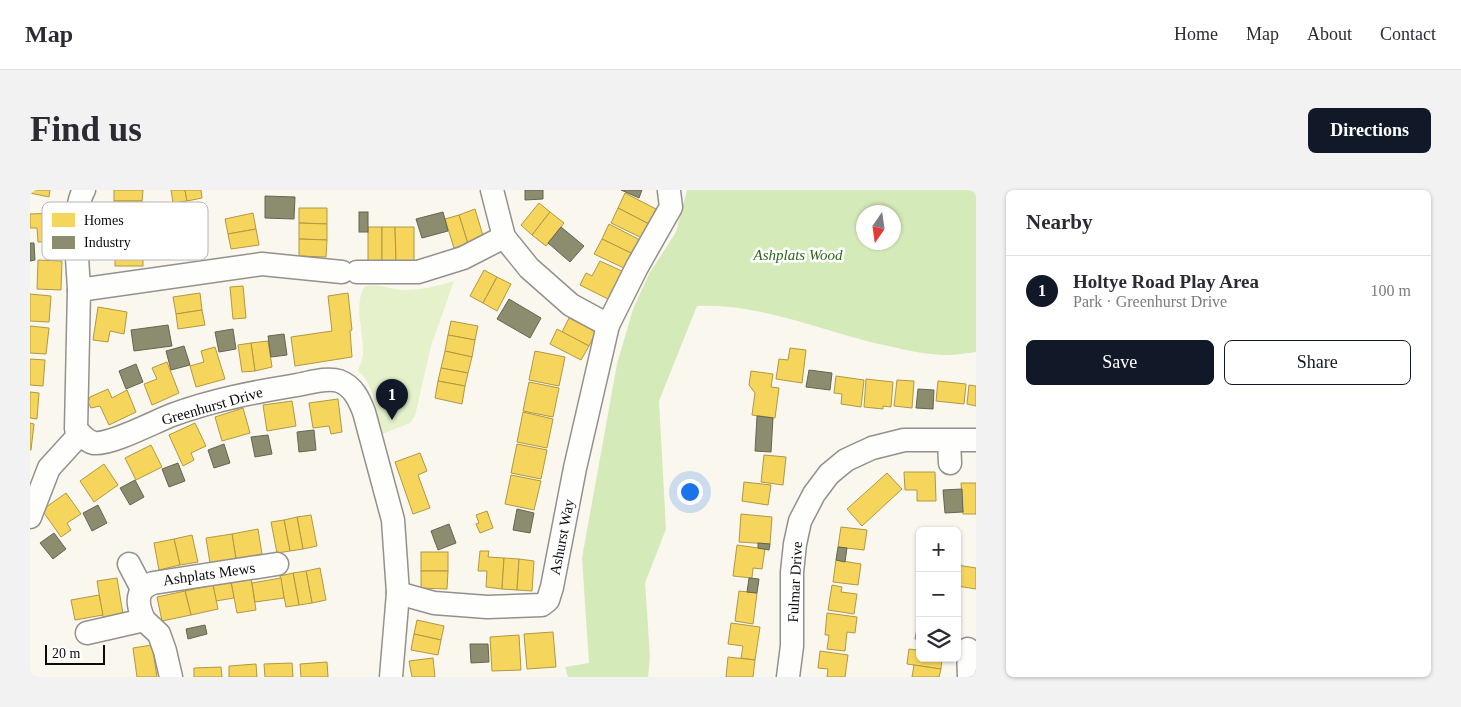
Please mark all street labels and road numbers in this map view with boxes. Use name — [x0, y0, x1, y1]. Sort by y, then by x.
street label: Greenhurst Drive — [160, 384, 265, 428]
street label: Ashurst Way — [547, 497, 577, 576]
street label: Fulmar Drive — [785, 541, 805, 623]
street label: Ashplats Mews — [162, 560, 256, 588]

